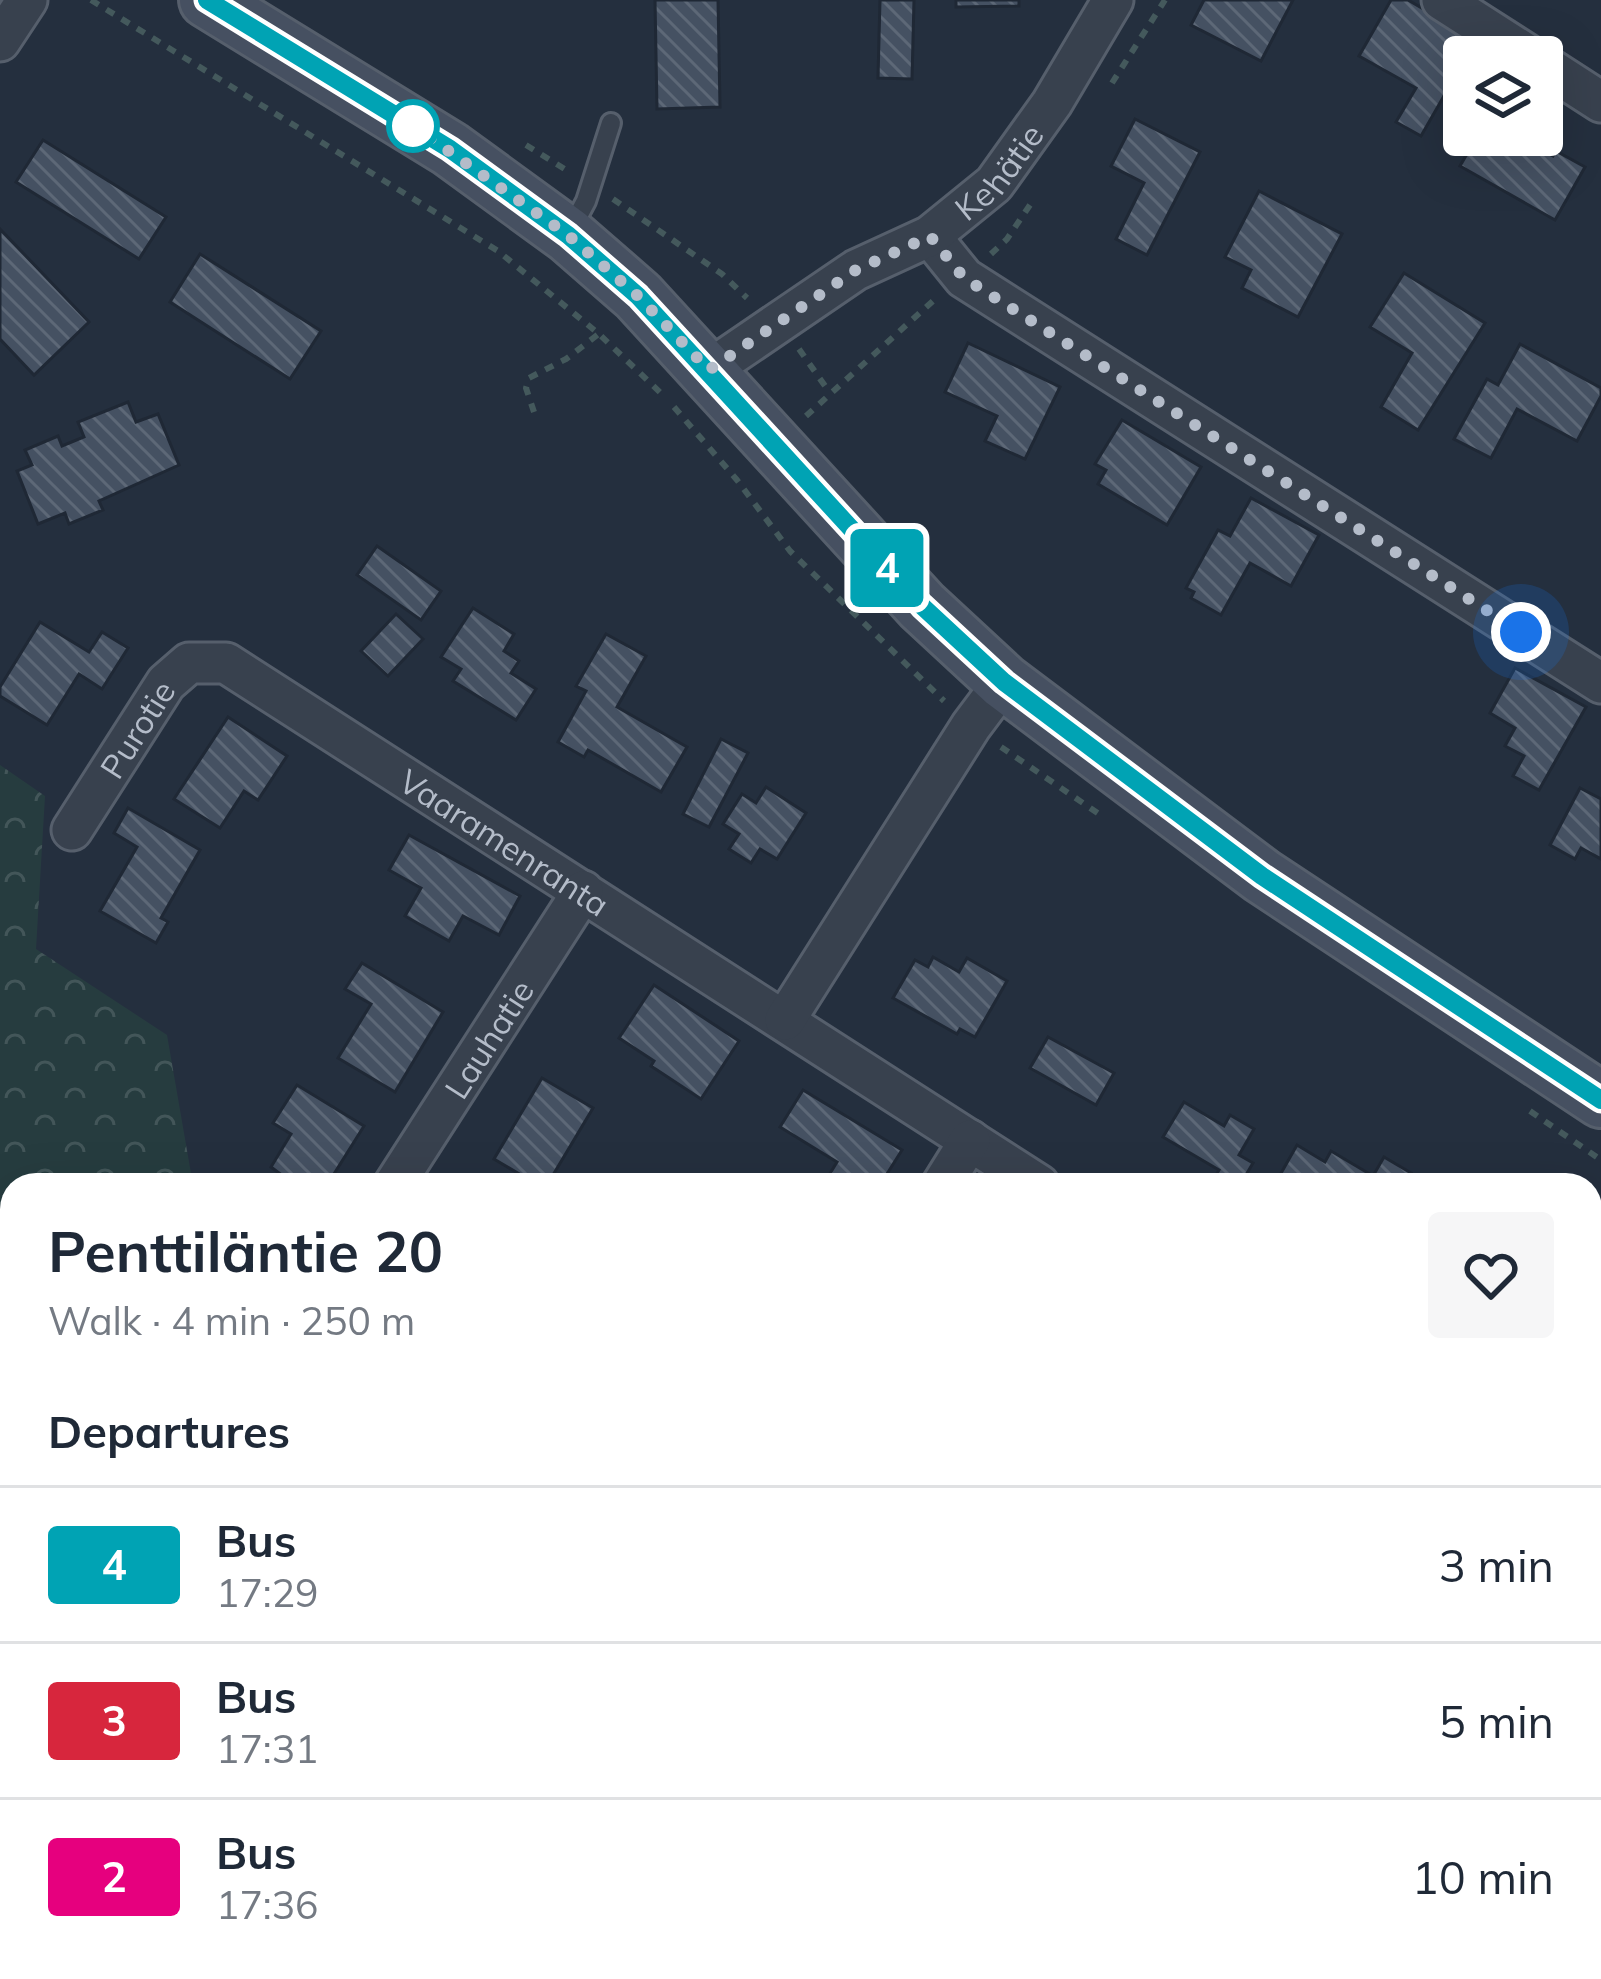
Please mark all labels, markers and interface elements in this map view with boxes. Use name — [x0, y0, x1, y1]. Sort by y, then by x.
map controls — [1443, 36, 1563, 156]
button: layers — [1443, 36, 1563, 156]
unlabelled marker — [388, 101, 438, 151]
street label: Kehätie — [946, 115, 1051, 228]
line badge: 4 — [848, 529, 926, 607]
text: 4 — [874, 541, 900, 594]
your location — [1491, 602, 1551, 662]
street label: Purotie — [90, 672, 183, 786]
street label: Vaaramenranta — [392, 759, 617, 924]
street label: Lauhatie — [435, 971, 541, 1106]
button: heart — [1428, 1212, 1554, 1338]
text: Penttiläntie 20 — [48, 1215, 443, 1286]
text: Walk · 4 min · 250 m — [48, 1296, 415, 1345]
text: Departures — [48, 1403, 290, 1459]
text: Bus — [216, 1512, 296, 1568]
text: 3 min — [1439, 1537, 1554, 1593]
text: 4 — [101, 1538, 127, 1591]
text: 17:29 — [216, 1568, 319, 1617]
text: Bus — [216, 1668, 296, 1724]
text: 5 min — [1439, 1693, 1554, 1749]
text: 3 — [101, 1694, 127, 1747]
text: 17:31 — [216, 1724, 319, 1773]
text: Bus — [216, 1824, 296, 1880]
text: 10 min — [1412, 1849, 1554, 1905]
text: 2 — [101, 1850, 127, 1903]
text: 17:36 — [216, 1880, 319, 1929]

